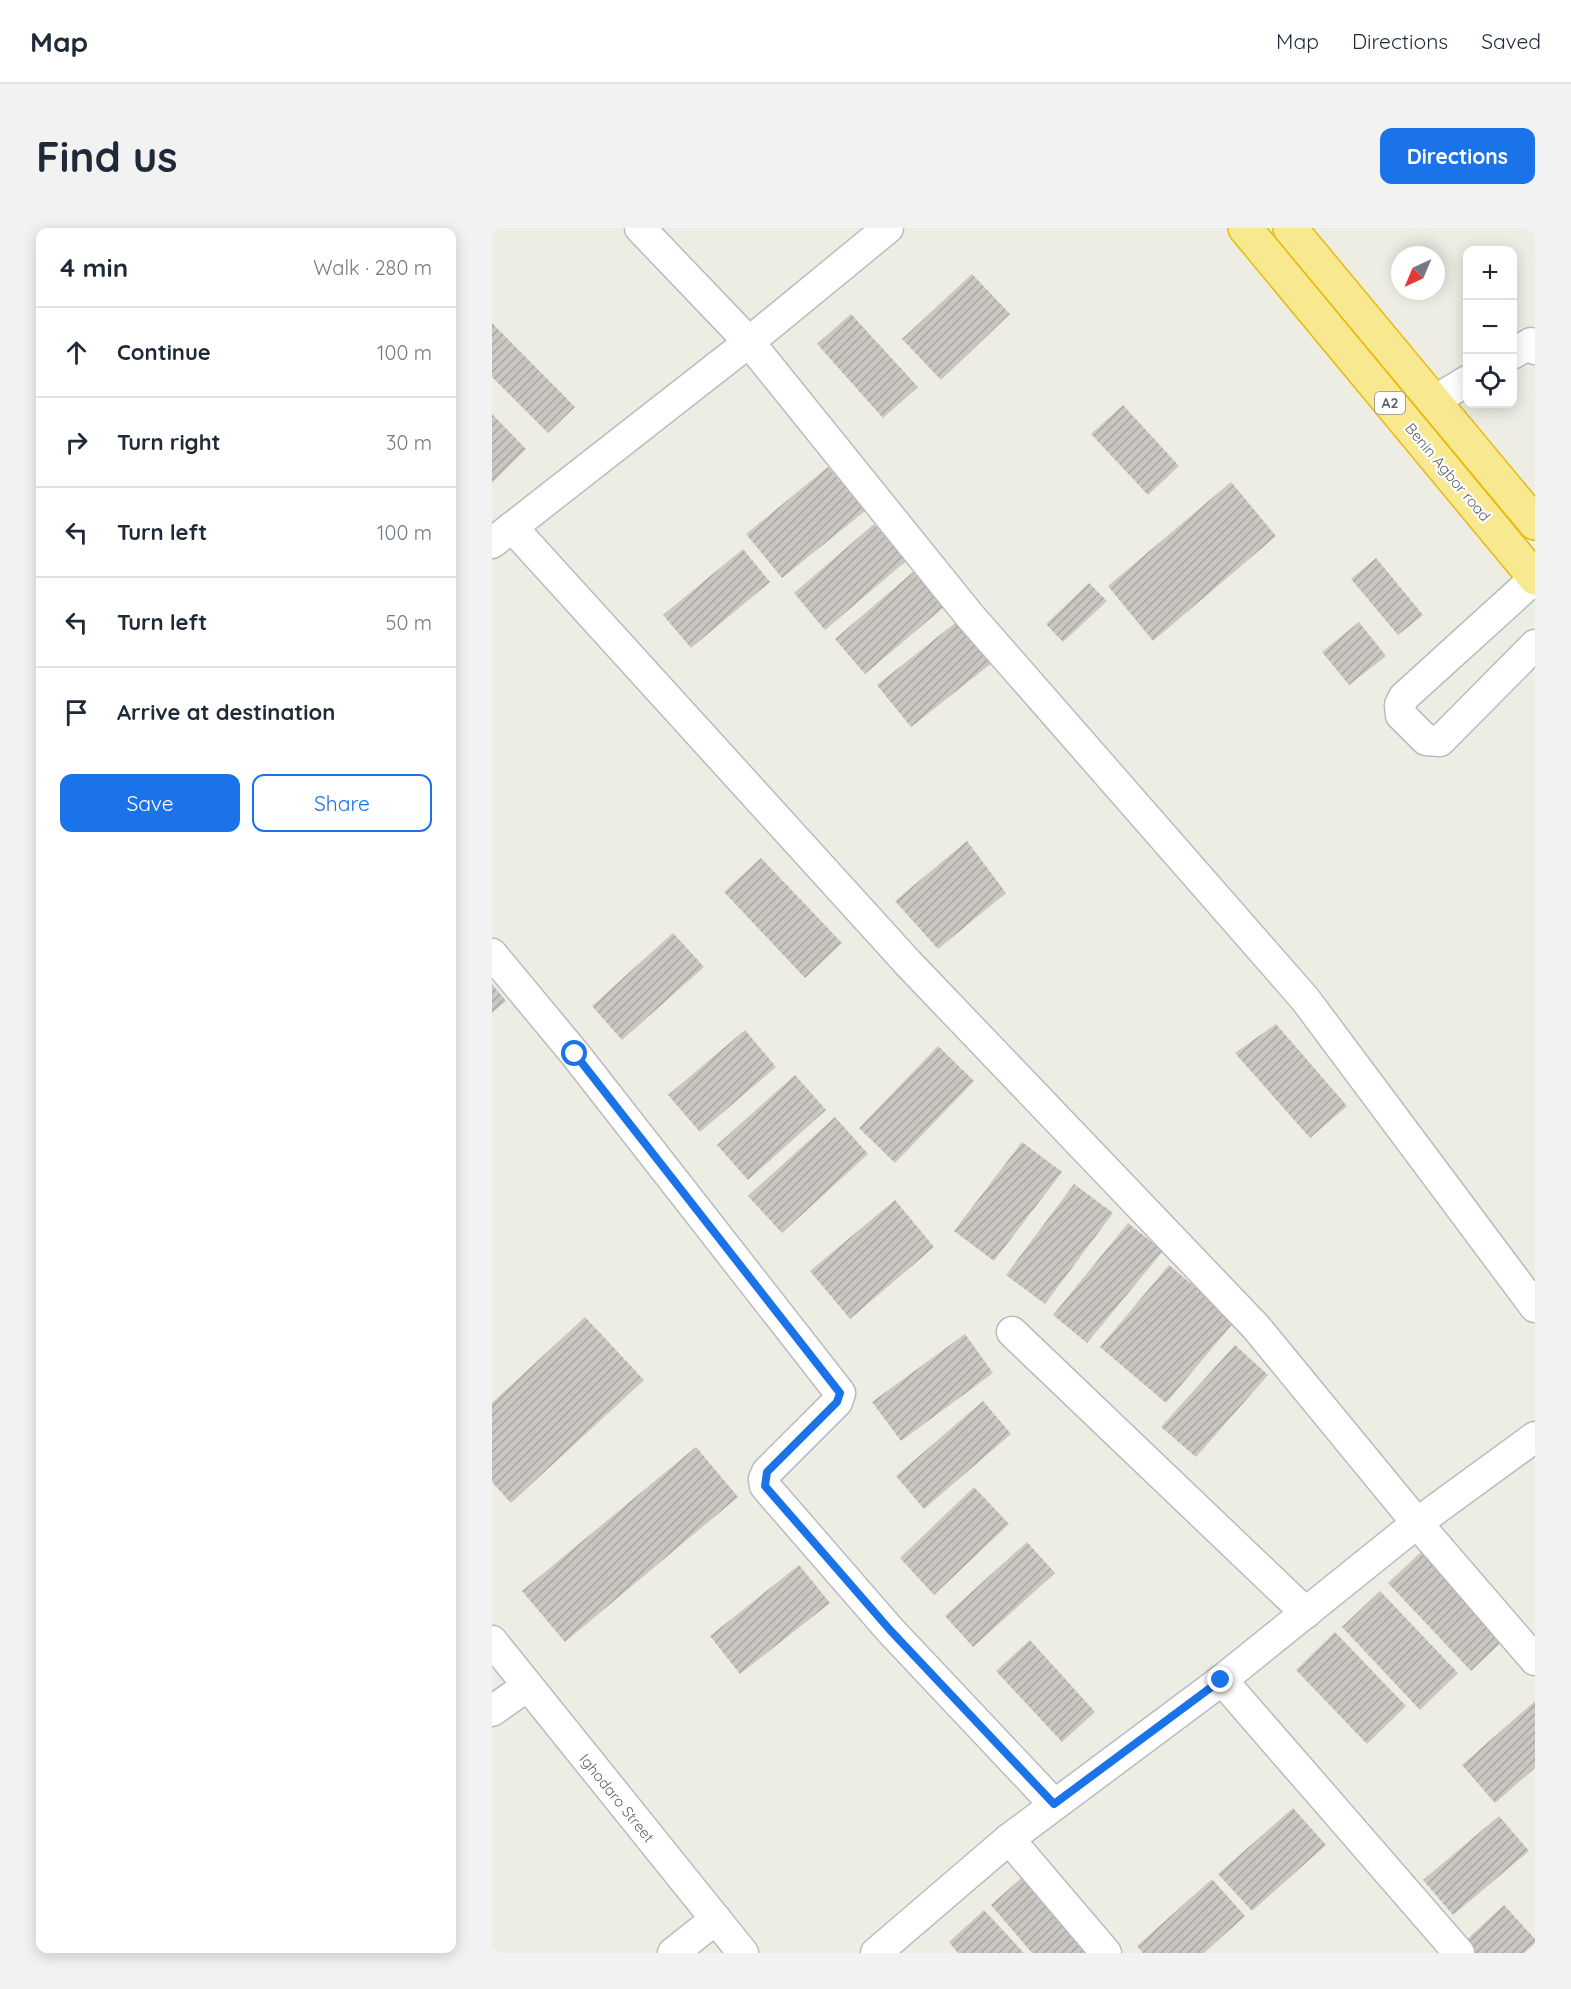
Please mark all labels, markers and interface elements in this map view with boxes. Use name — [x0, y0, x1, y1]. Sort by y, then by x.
text: Map — [30, 24, 88, 59]
text: Map — [1276, 28, 1319, 54]
text: Directions — [1352, 28, 1448, 54]
text: Saved — [1481, 28, 1541, 54]
button: Directions — [1380, 128, 1535, 184]
text: Find us — [36, 130, 178, 183]
north arrow — [1391, 246, 1445, 300]
map controls — [1463, 246, 1517, 408]
button: + — [1463, 246, 1517, 300]
text: 4 min — [60, 251, 128, 284]
text: Walk · 280 m — [313, 255, 432, 280]
button: − — [1463, 300, 1517, 354]
icon: ahead — [60, 336, 93, 369]
text: Continue — [117, 338, 211, 366]
text: 100 m — [377, 340, 432, 365]
button: locate — [1463, 354, 1517, 408]
road number: A2 — [1375, 392, 1405, 414]
street label: Benin Agbor road — [1401, 419, 1495, 525]
icon: right — [60, 426, 93, 459]
text: Turn right — [117, 428, 221, 456]
text: 30 m — [386, 430, 432, 455]
icon: left — [60, 516, 93, 549]
text: Turn left — [117, 518, 207, 546]
text: 100 m — [377, 520, 432, 545]
icon: left — [60, 606, 93, 639]
text: Turn left — [117, 608, 207, 636]
text: 50 m — [386, 610, 432, 635]
icon: arrive — [60, 696, 93, 729]
text: Arrive at destination — [117, 698, 335, 726]
button: Save — [60, 774, 240, 832]
button: Share — [252, 774, 432, 832]
route start — [561, 1040, 587, 1066]
route end — [1207, 1666, 1233, 1692]
street label: Ighodaro Street — [575, 1750, 659, 1846]

